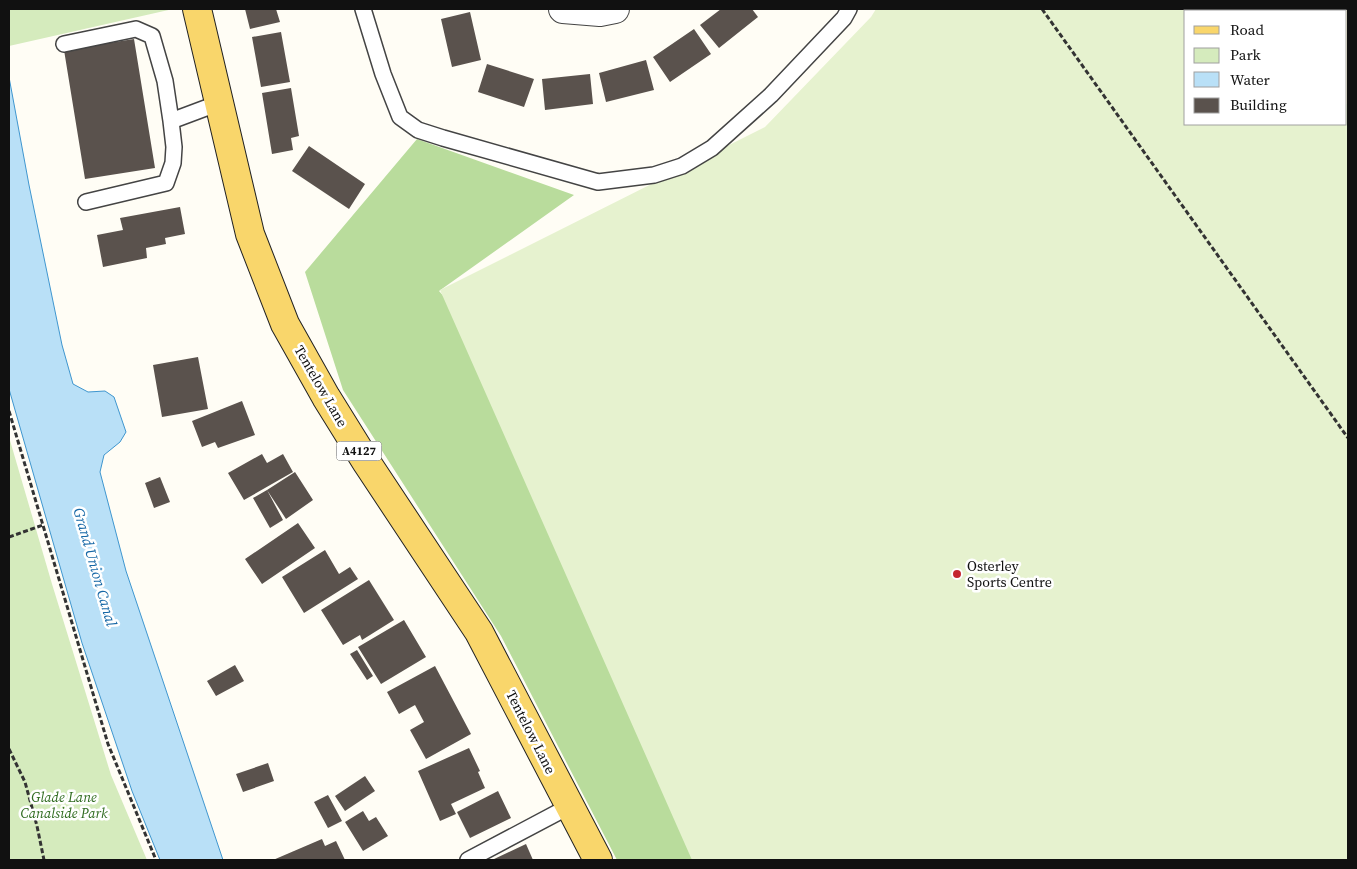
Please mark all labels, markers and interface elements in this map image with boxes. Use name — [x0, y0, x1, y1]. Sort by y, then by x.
legend — [1184, 10, 1347, 125]
text: Road — [1230, 19, 1264, 40]
text: Park — [1230, 44, 1262, 65]
text: Water — [1230, 69, 1271, 90]
text: Building — [1230, 94, 1287, 115]
street label: Tentelow Lane — [289, 341, 353, 431]
road number: A4127 — [336, 442, 382, 461]
water label: Grand Union Canal — [69, 505, 123, 629]
place label: Osterley Sports Centre — [967, 556, 1052, 592]
marker: Osterley Sports Centre — [951, 568, 963, 580]
street label: Tentelow Lane — [501, 687, 561, 777]
park label: Glade Lane Canalside Park — [20, 787, 108, 823]

